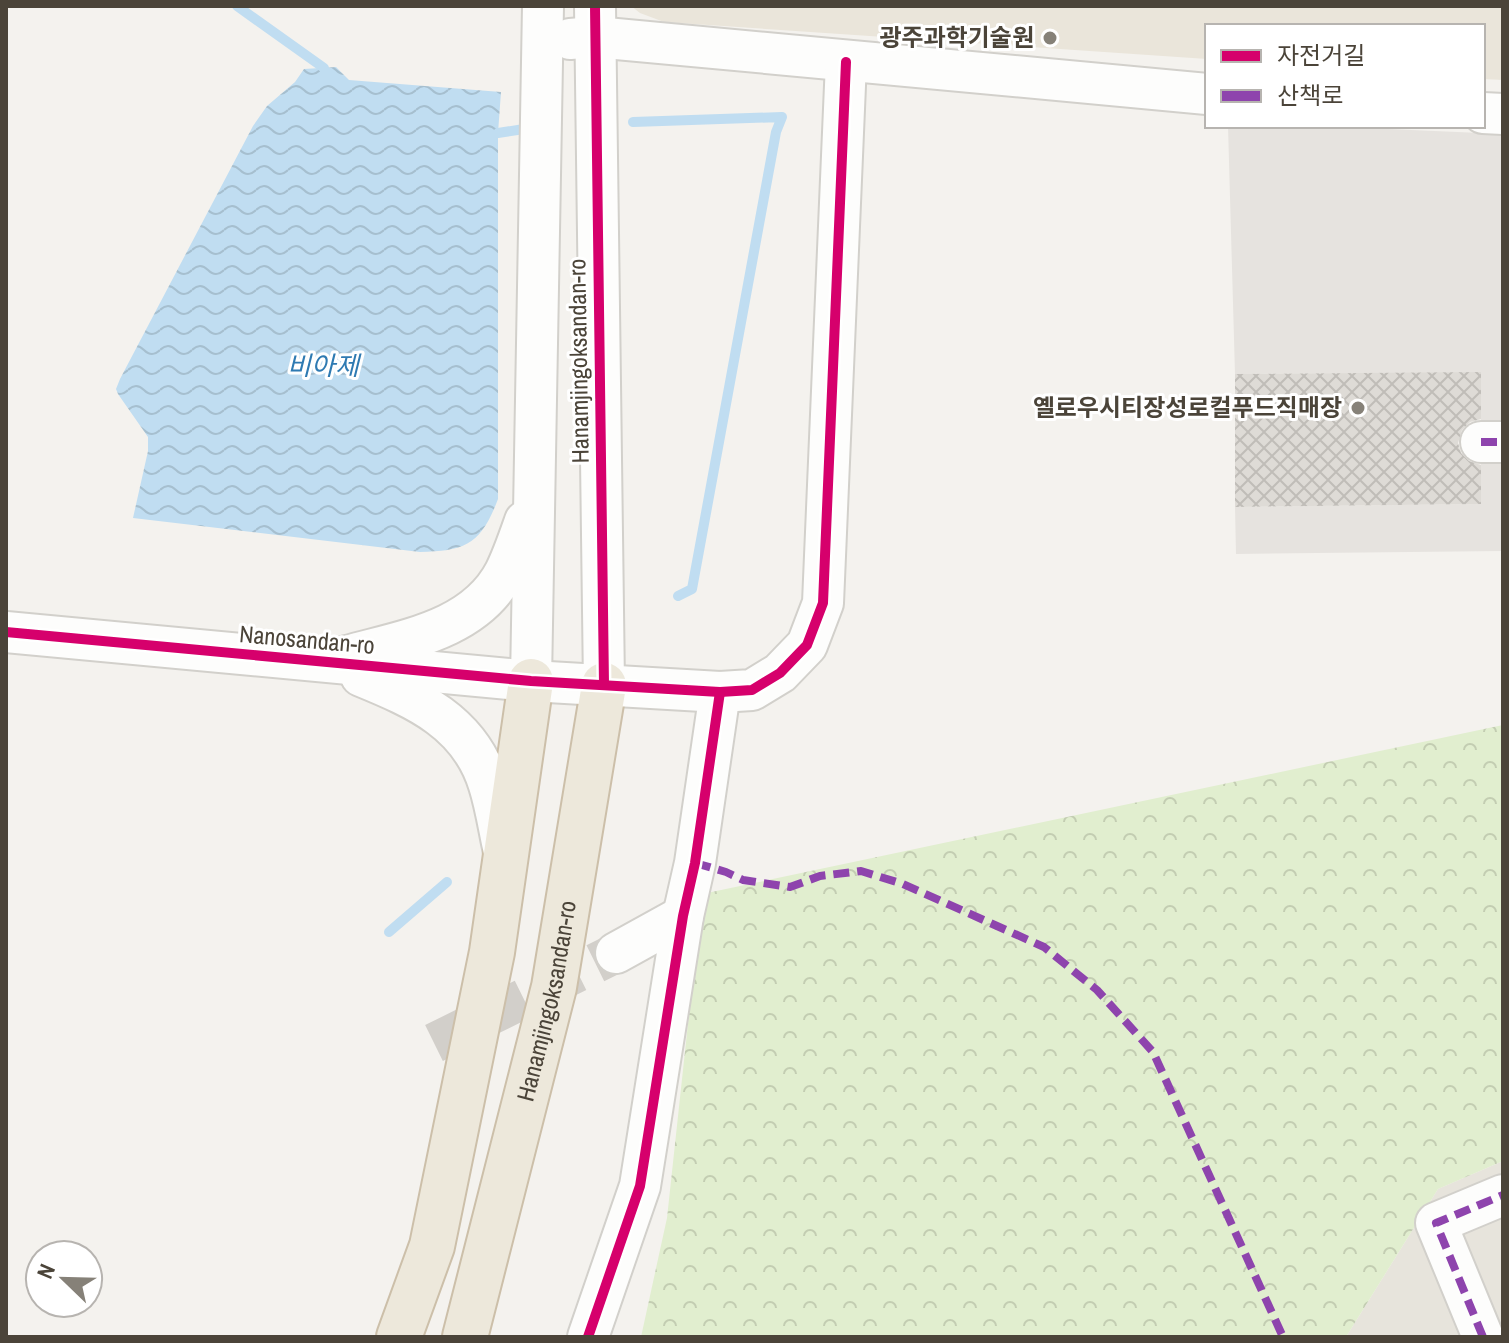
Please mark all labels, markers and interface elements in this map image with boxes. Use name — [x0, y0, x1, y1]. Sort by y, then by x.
place label: 광주과학기술원 — [879, 21, 1034, 53]
legend — [1205, 24, 1485, 128]
marker: 광주과학기술원 — [1041, 29, 1059, 47]
text: 자전거길 — [1277, 39, 1365, 71]
text: 산책로 — [1277, 79, 1343, 111]
street label: Hanamjingoksandan-ro — [560, 258, 596, 464]
water label: 비아제 — [287, 348, 362, 383]
place label: 옐로우시티장성로컬푸드직매장 — [1033, 391, 1342, 423]
marker: 옐로우시티장성로컬푸드직매장 — [1349, 399, 1367, 417]
street label: Nanosandan-ro — [238, 617, 376, 661]
street label: Hanamjingoksandan-ro — [509, 898, 583, 1105]
north arrow — [24, 1239, 104, 1319]
text: N — [29, 1259, 62, 1283]

